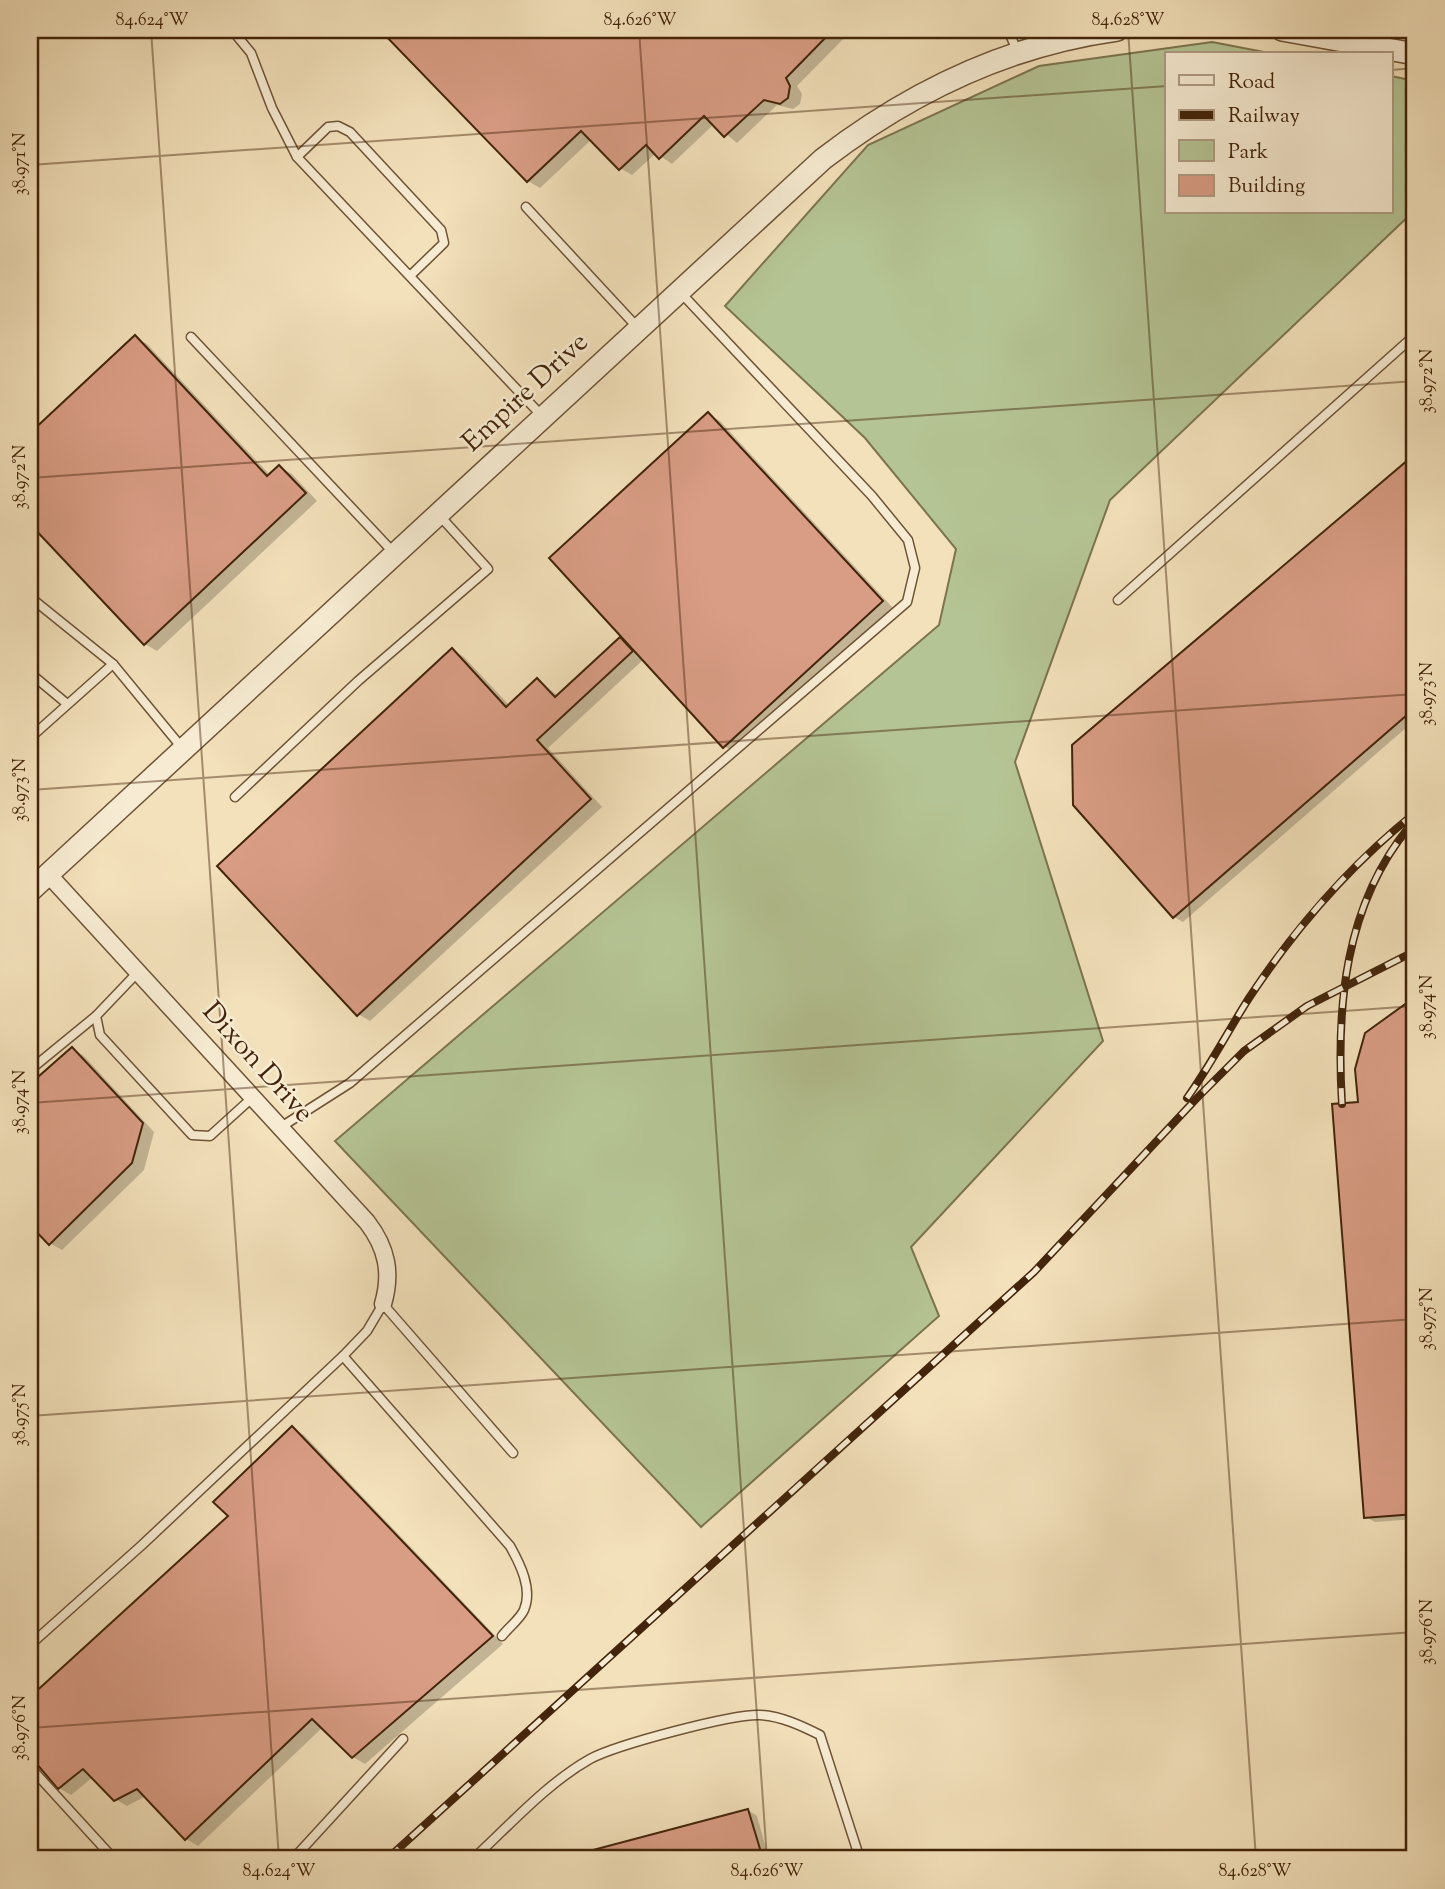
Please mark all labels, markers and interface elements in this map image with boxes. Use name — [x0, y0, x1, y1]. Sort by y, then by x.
text: 84.624°W — [116, 8, 188, 34]
text: 84.626°W — [604, 8, 676, 34]
text: 84.628°W — [1092, 8, 1164, 34]
legend — [1165, 52, 1392, 214]
text: Road — [1228, 68, 1275, 98]
text: Railway — [1228, 102, 1300, 132]
text: 38.971°N — [8, 132, 34, 196]
text: Park — [1228, 138, 1269, 168]
text: Building — [1228, 172, 1305, 202]
street label: Empire Drive — [454, 324, 598, 462]
text: 38.972°N — [1415, 349, 1441, 413]
text: 38.972°N — [8, 445, 34, 509]
text: 38.973°N — [1415, 662, 1441, 726]
text: 38.973°N — [8, 758, 34, 822]
text: 38.974°N — [1415, 975, 1441, 1039]
street label: Dixon Drive — [192, 994, 322, 1132]
text: 38.974°N — [8, 1070, 34, 1134]
text: 38.975°N — [1415, 1287, 1441, 1351]
text: 38.975°N — [8, 1383, 34, 1447]
text: 38.976°N — [1415, 1599, 1441, 1665]
text: 38.976°N — [8, 1695, 34, 1761]
text: 84.624°W — [243, 1859, 315, 1885]
text: 84.626°W — [731, 1859, 803, 1885]
text: 84.628°W — [1219, 1859, 1291, 1885]

